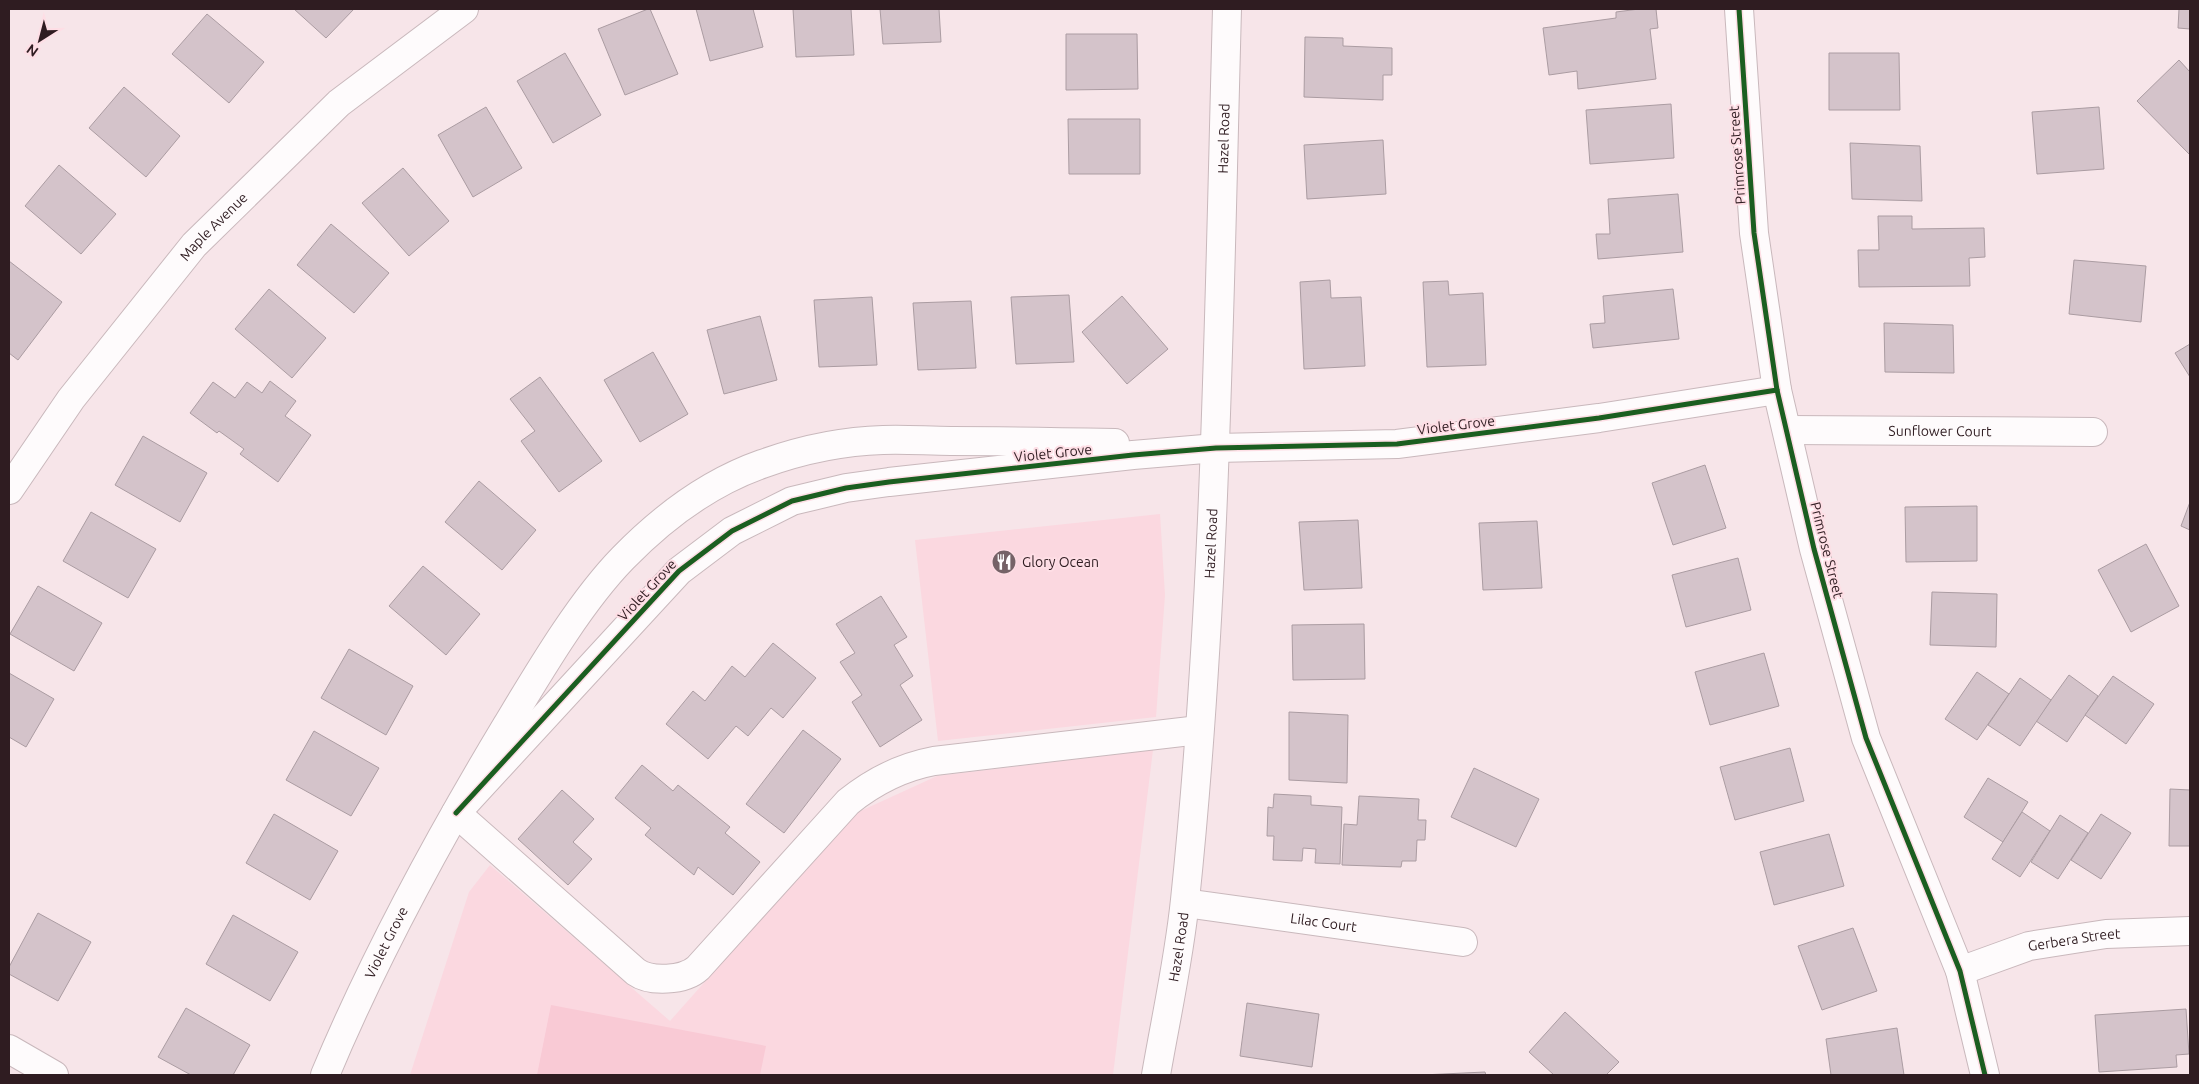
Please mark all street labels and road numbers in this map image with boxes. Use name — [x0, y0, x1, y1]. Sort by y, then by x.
street label: Hazel Road — [1215, 103, 1233, 174]
street label: Primrose Street — [1726, 105, 1748, 205]
street label: Maple Avenue — [177, 189, 251, 264]
street label: Violet Grove — [1416, 412, 1496, 438]
street label: Sunflower Court — [1888, 423, 1992, 439]
street label: Violet Grove — [1013, 441, 1093, 465]
street label: Primrose Street — [1807, 500, 1847, 600]
street label: Hazel Road — [1201, 508, 1220, 579]
street label: Violet Grove — [614, 556, 680, 624]
street label: Violet Grove — [362, 904, 411, 981]
street label: Lilac Court — [1289, 910, 1358, 935]
street label: Hazel Road — [1165, 911, 1192, 983]
street label: Gerbera Street — [2027, 925, 2121, 954]

